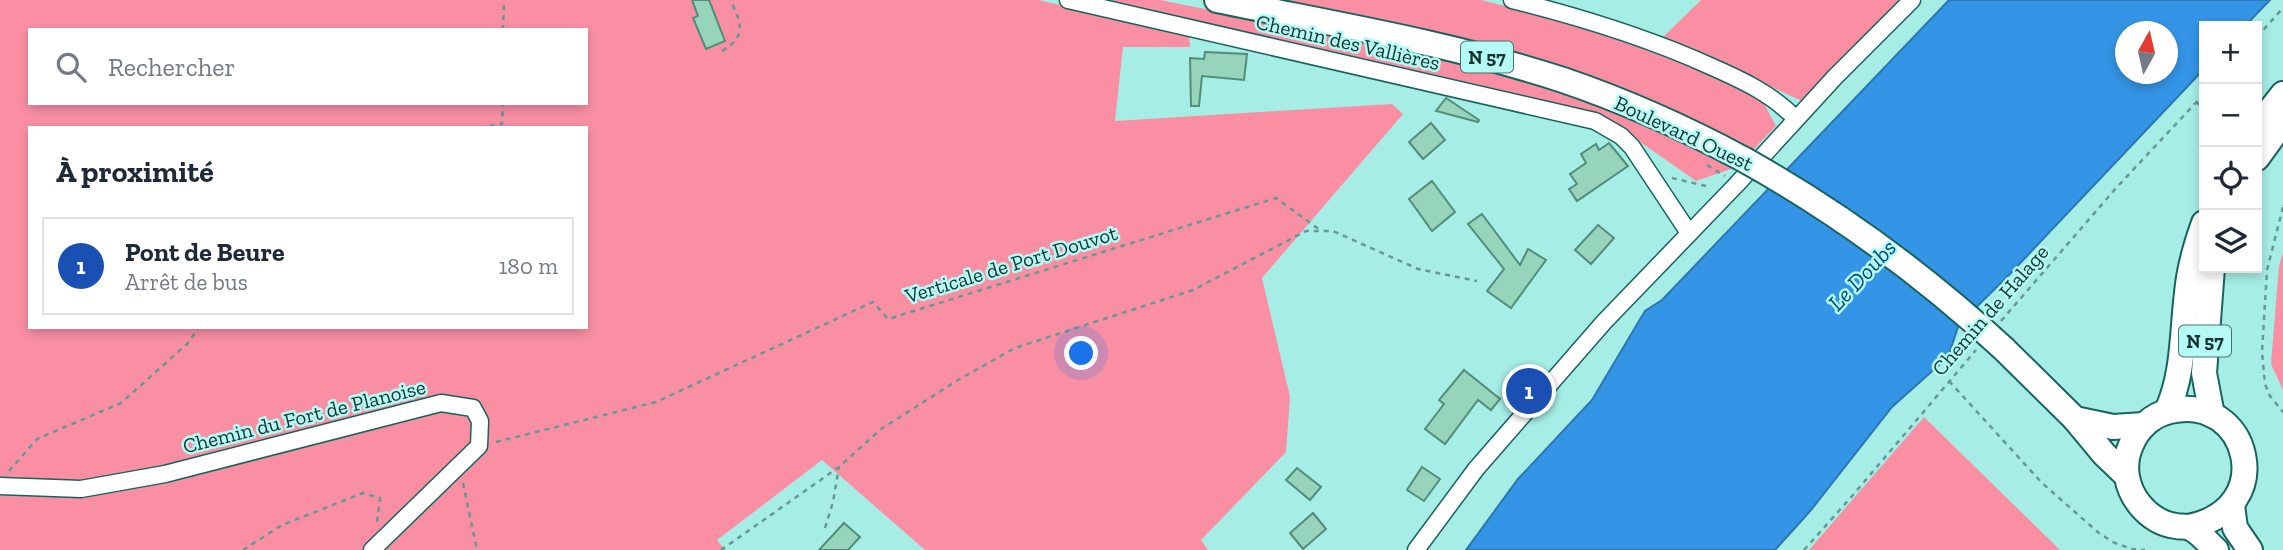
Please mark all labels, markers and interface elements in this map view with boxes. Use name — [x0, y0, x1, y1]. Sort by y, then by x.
street label: Chemin des Vallières — [1254, 9, 1442, 75]
north arrow — [2115, 21, 2178, 84]
map controls — [2199, 21, 2262, 273]
button: + — [2199, 21, 2262, 84]
search box — [28, 28, 588, 105]
road number: N 57 — [1461, 41, 1513, 72]
icon: search — [52, 48, 90, 86]
text: Rechercher — [108, 51, 235, 83]
button: − — [2199, 84, 2262, 147]
street label: Boulevard Ouest — [1611, 90, 1758, 176]
button: locate — [2199, 147, 2262, 210]
text: À proximité — [56, 154, 214, 190]
button: layers — [2199, 210, 2262, 273]
street label: Verticale de Port Douvot — [901, 220, 1120, 308]
water label: Le Doubs — [1822, 234, 1902, 316]
text: Pont de Beure — [125, 236, 285, 268]
street label: Chemin de Halage — [1926, 239, 2054, 380]
text: 1 — [76, 252, 86, 280]
text: 180 m — [498, 252, 558, 280]
text: Arrêt de bus — [125, 268, 248, 296]
road number: N 57 — [2179, 326, 2231, 356]
your location — [1064, 336, 1098, 370]
pin: 1 — [1506, 365, 1552, 417]
street label: Chemin du Fort de Planoise — [180, 374, 428, 458]

